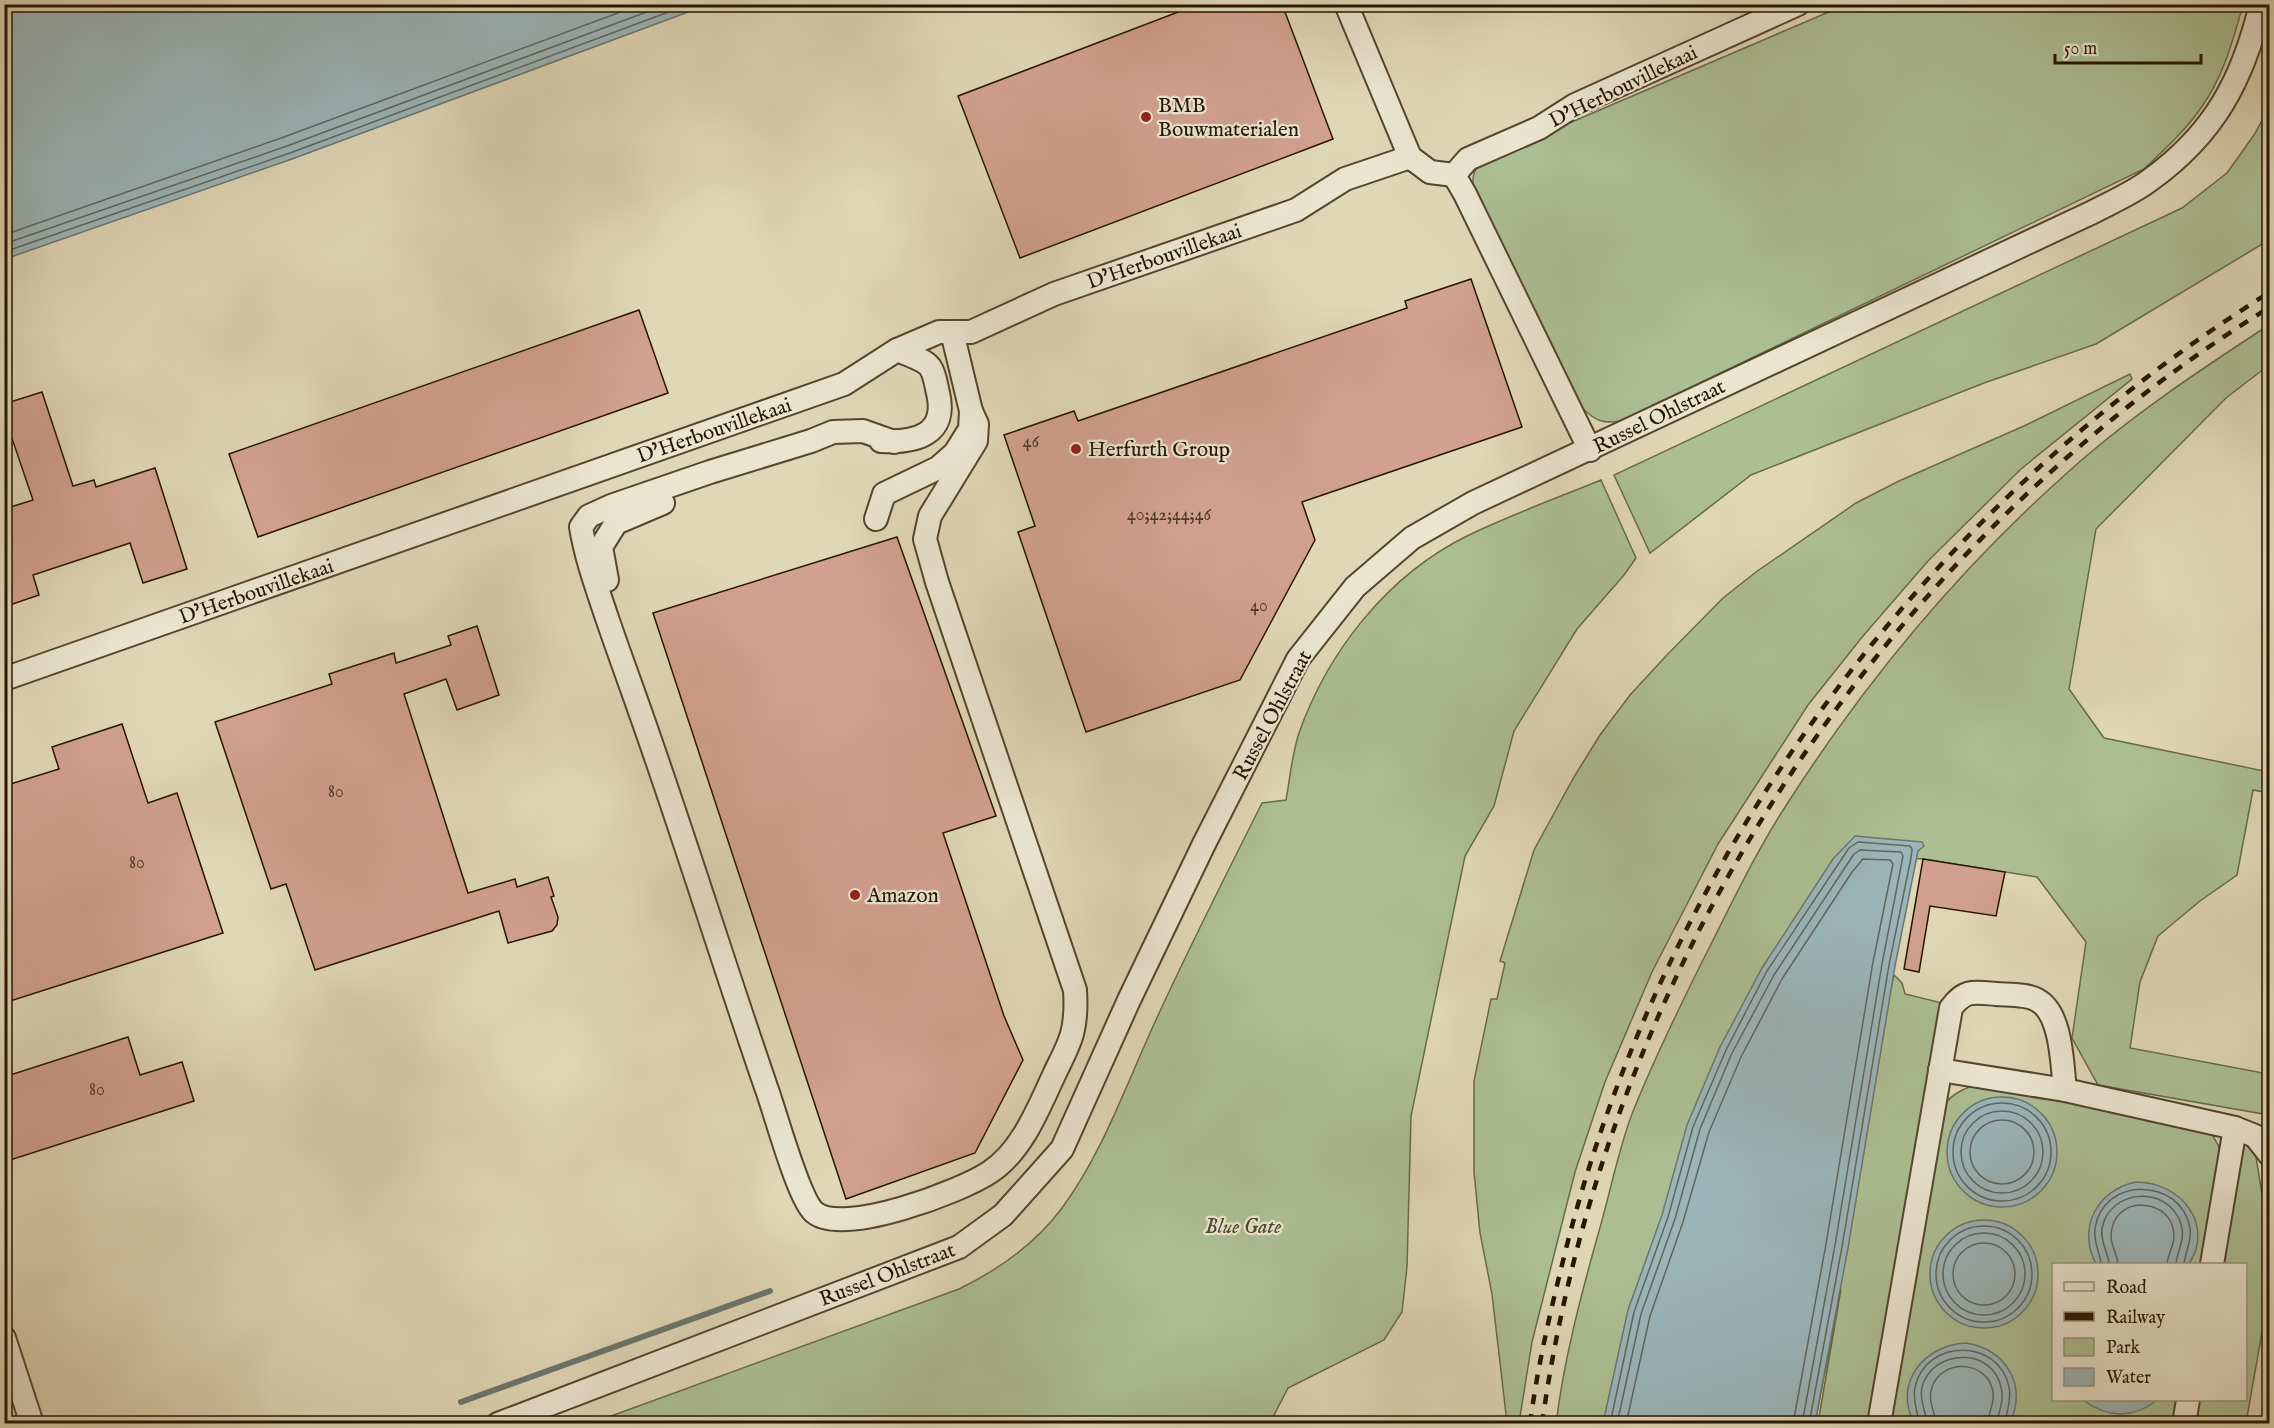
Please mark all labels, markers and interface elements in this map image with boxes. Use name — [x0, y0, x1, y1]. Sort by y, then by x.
scale bar — [2055, 27, 2200, 65]
text: 50 m — [2064, 38, 2097, 61]
street label: D'Herbouvillekaai — [1545, 40, 1702, 135]
place label: BMB Bouwmaterialen — [1158, 93, 1299, 144]
marker: BMB Bouwmaterialen — [1139, 110, 1153, 124]
street label: D'Herbouvillekaai — [1083, 218, 1246, 297]
street label: Russel Ohlstraat — [1589, 374, 1730, 461]
street label: D'Herbouvillekaai — [633, 392, 796, 471]
house number: 46 — [1023, 431, 1040, 454]
place label: Herfurth Group — [1088, 437, 1230, 464]
marker: Herfurth Group — [1069, 442, 1083, 456]
house number: 40;42;44;46 — [1127, 504, 1211, 527]
street label: D'Herbouvillekaai — [175, 553, 338, 632]
house number: 40 — [1250, 595, 1268, 618]
street label: Russel Ohlstraat — [1228, 646, 1319, 785]
house number: 80 — [328, 781, 344, 804]
house number: 80 — [129, 852, 145, 875]
place label: Amazon — [866, 883, 939, 910]
marker: Amazon — [848, 888, 862, 902]
house number: 80 — [89, 1079, 105, 1102]
park label: Blue Gate — [1205, 1214, 1281, 1241]
street label: Russel Ohlstraat — [816, 1237, 959, 1314]
legend — [2052, 1263, 2247, 1401]
text: Road — [2106, 1277, 2147, 1300]
text: Railway — [2106, 1307, 2165, 1330]
text: Park — [2106, 1337, 2141, 1360]
text: Water — [2106, 1367, 2151, 1390]

